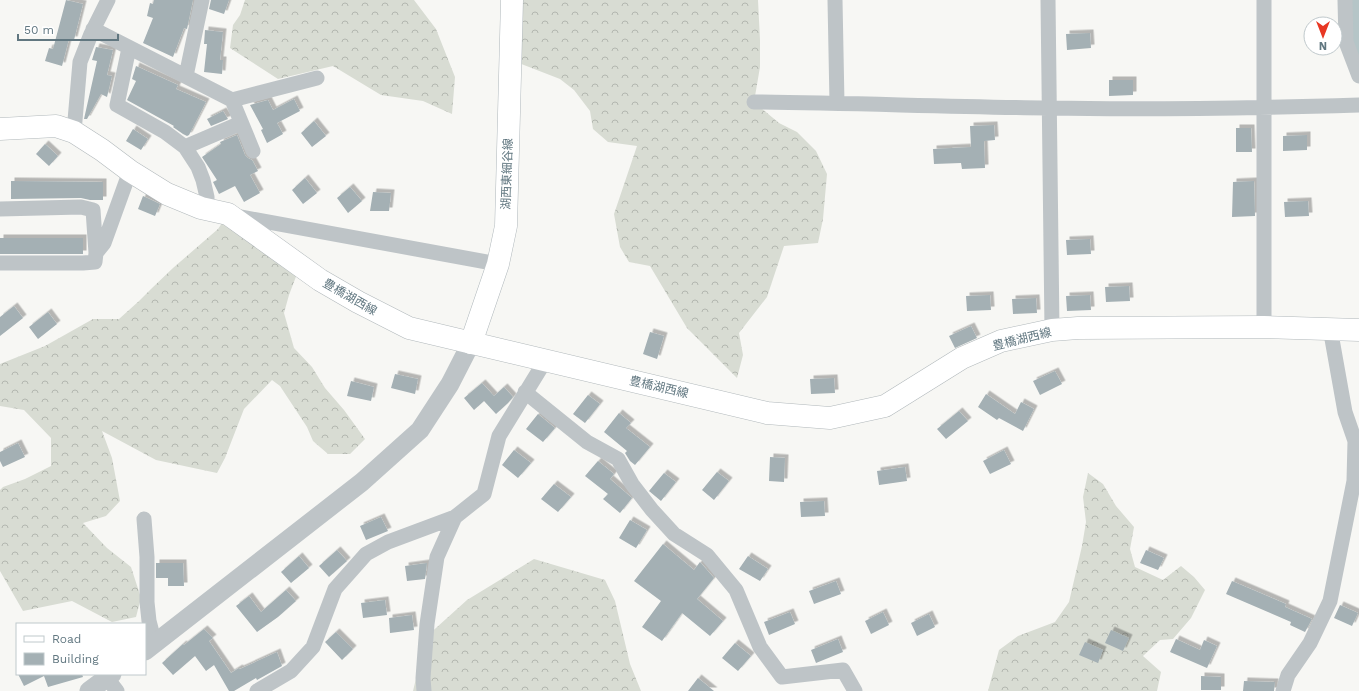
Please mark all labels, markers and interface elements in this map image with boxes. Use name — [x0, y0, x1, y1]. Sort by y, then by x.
scale bar — [18, 16, 118, 42]
north arrow — [1303, 16, 1343, 56]
text: 50 m — [24, 23, 54, 37]
text: N — [1319, 39, 1327, 52]
street label: 湖西東細谷線 — [499, 138, 515, 210]
street label: 豊橋湖西線 — [321, 276, 379, 318]
street label: 豊橋湖西線 — [991, 325, 1053, 353]
street label: 豊橋湖西線 — [628, 373, 690, 401]
legend — [16, 623, 146, 675]
text: Road — [52, 632, 81, 646]
text: Building — [52, 652, 99, 666]

